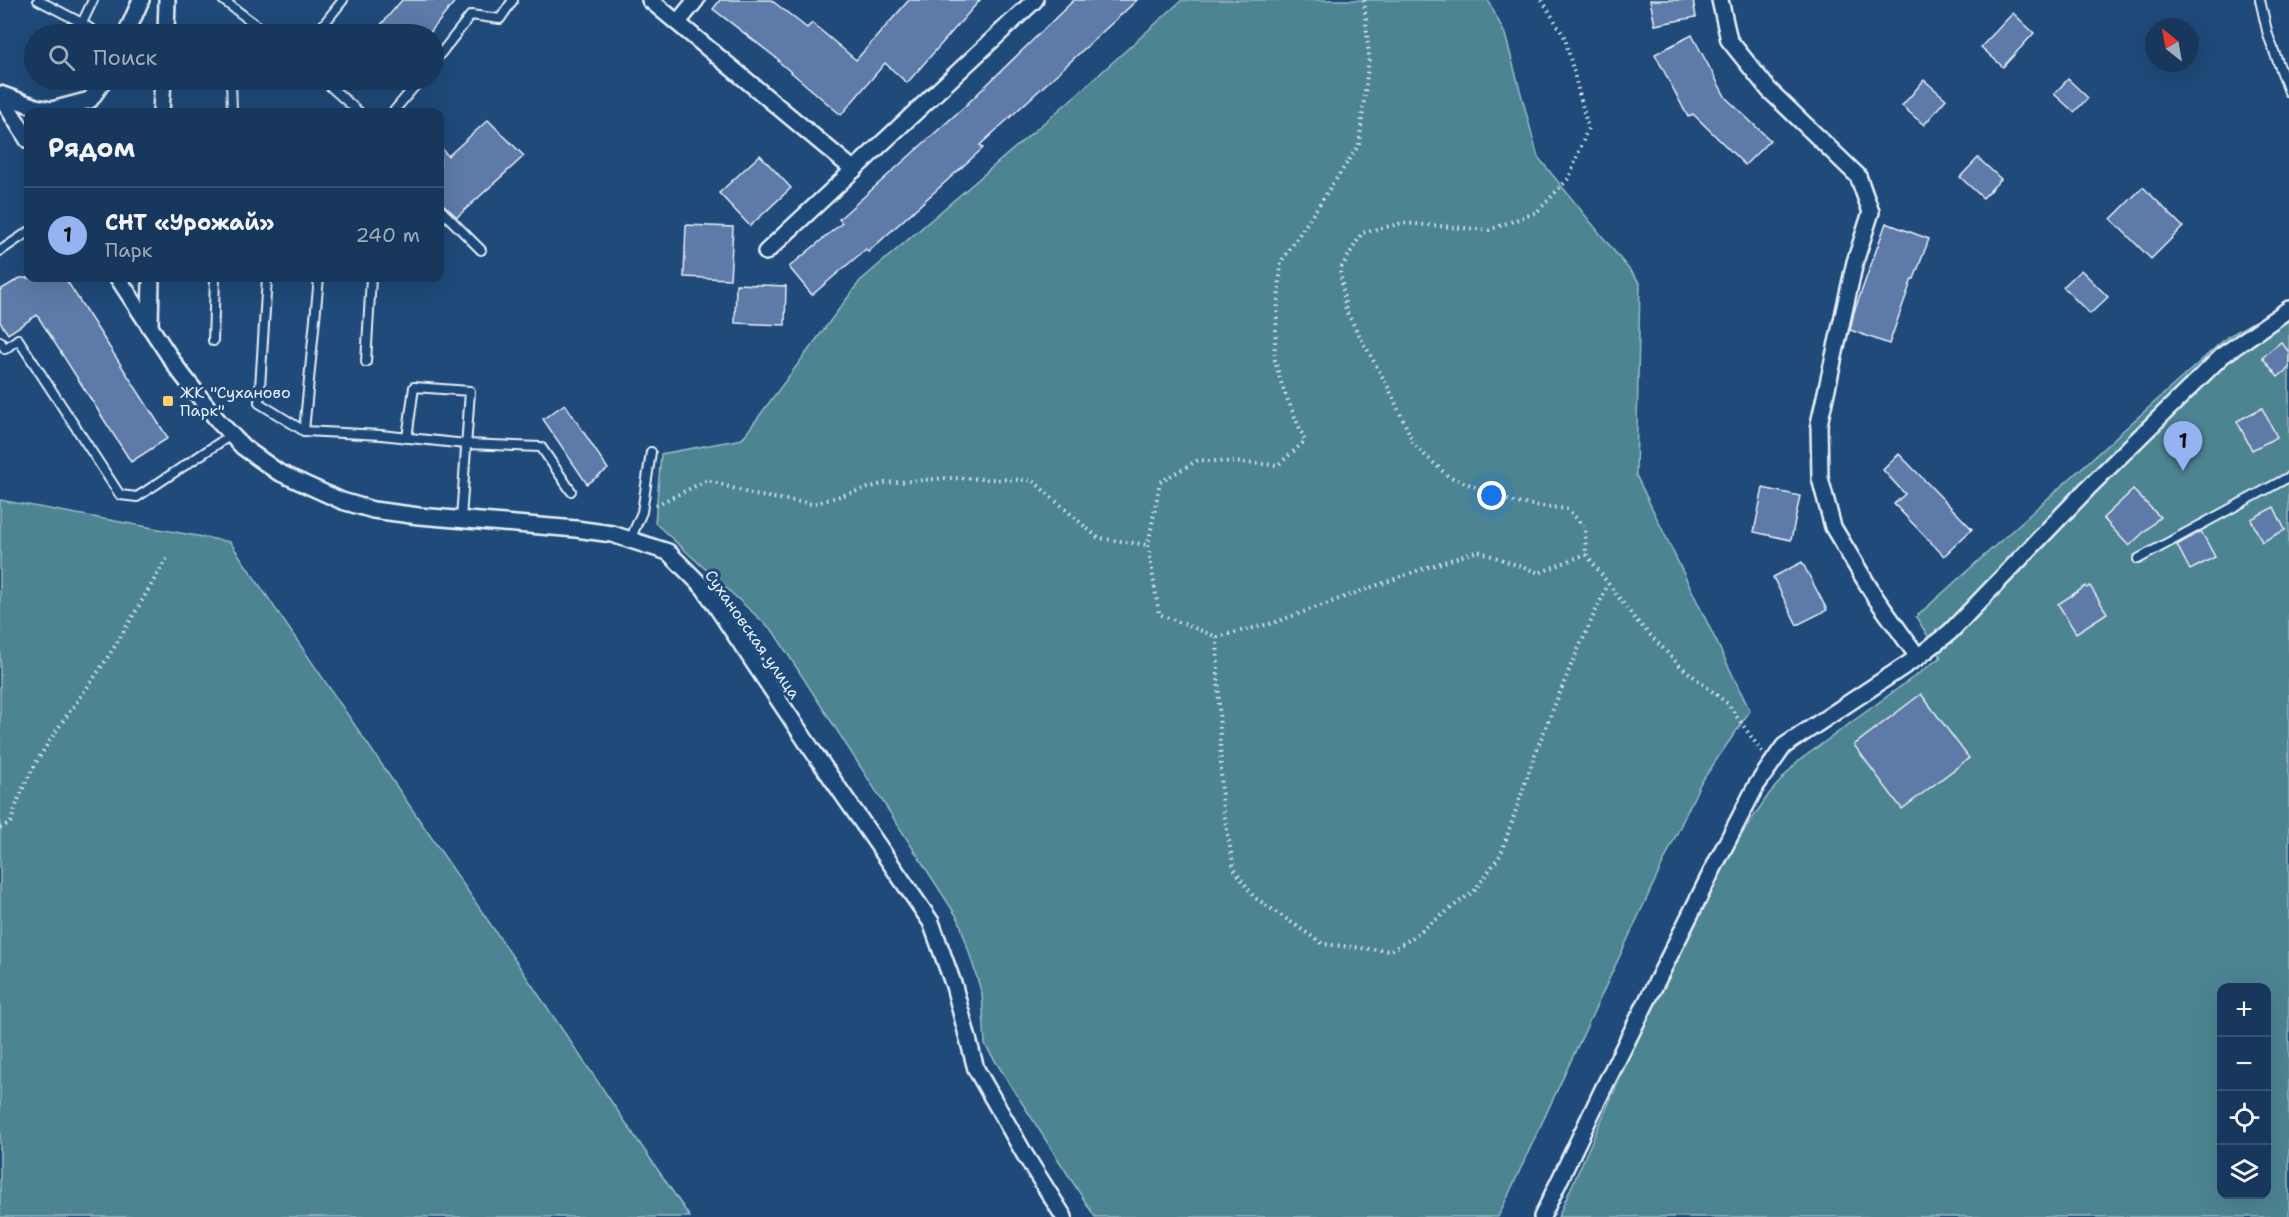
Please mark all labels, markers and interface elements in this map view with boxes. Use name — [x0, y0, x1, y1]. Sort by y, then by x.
north arrow — [2145, 18, 2199, 72]
search box — [24, 24, 444, 90]
icon: search — [45, 41, 78, 74]
text: Поиск — [93, 43, 157, 72]
text: Рядом — [48, 130, 135, 165]
text: СНТ «Урожай» — [105, 208, 275, 237]
text: 1 — [63, 222, 72, 248]
text: 240 m — [355, 222, 420, 248]
text: Парк — [105, 237, 152, 263]
place label: ЖК "Суханово Парк" — [180, 382, 291, 421]
marker: ЖК "Суханово Парк" — [161, 394, 175, 408]
pin: 1 — [2164, 422, 2202, 471]
your location — [1477, 481, 1506, 510]
street label: Сухановская улица — [700, 566, 805, 703]
map controls — [2217, 983, 2271, 1199]
button: + — [2217, 983, 2271, 1037]
button: − — [2217, 1037, 2271, 1091]
button: locate — [2217, 1091, 2271, 1145]
button: layers — [2217, 1145, 2271, 1199]

